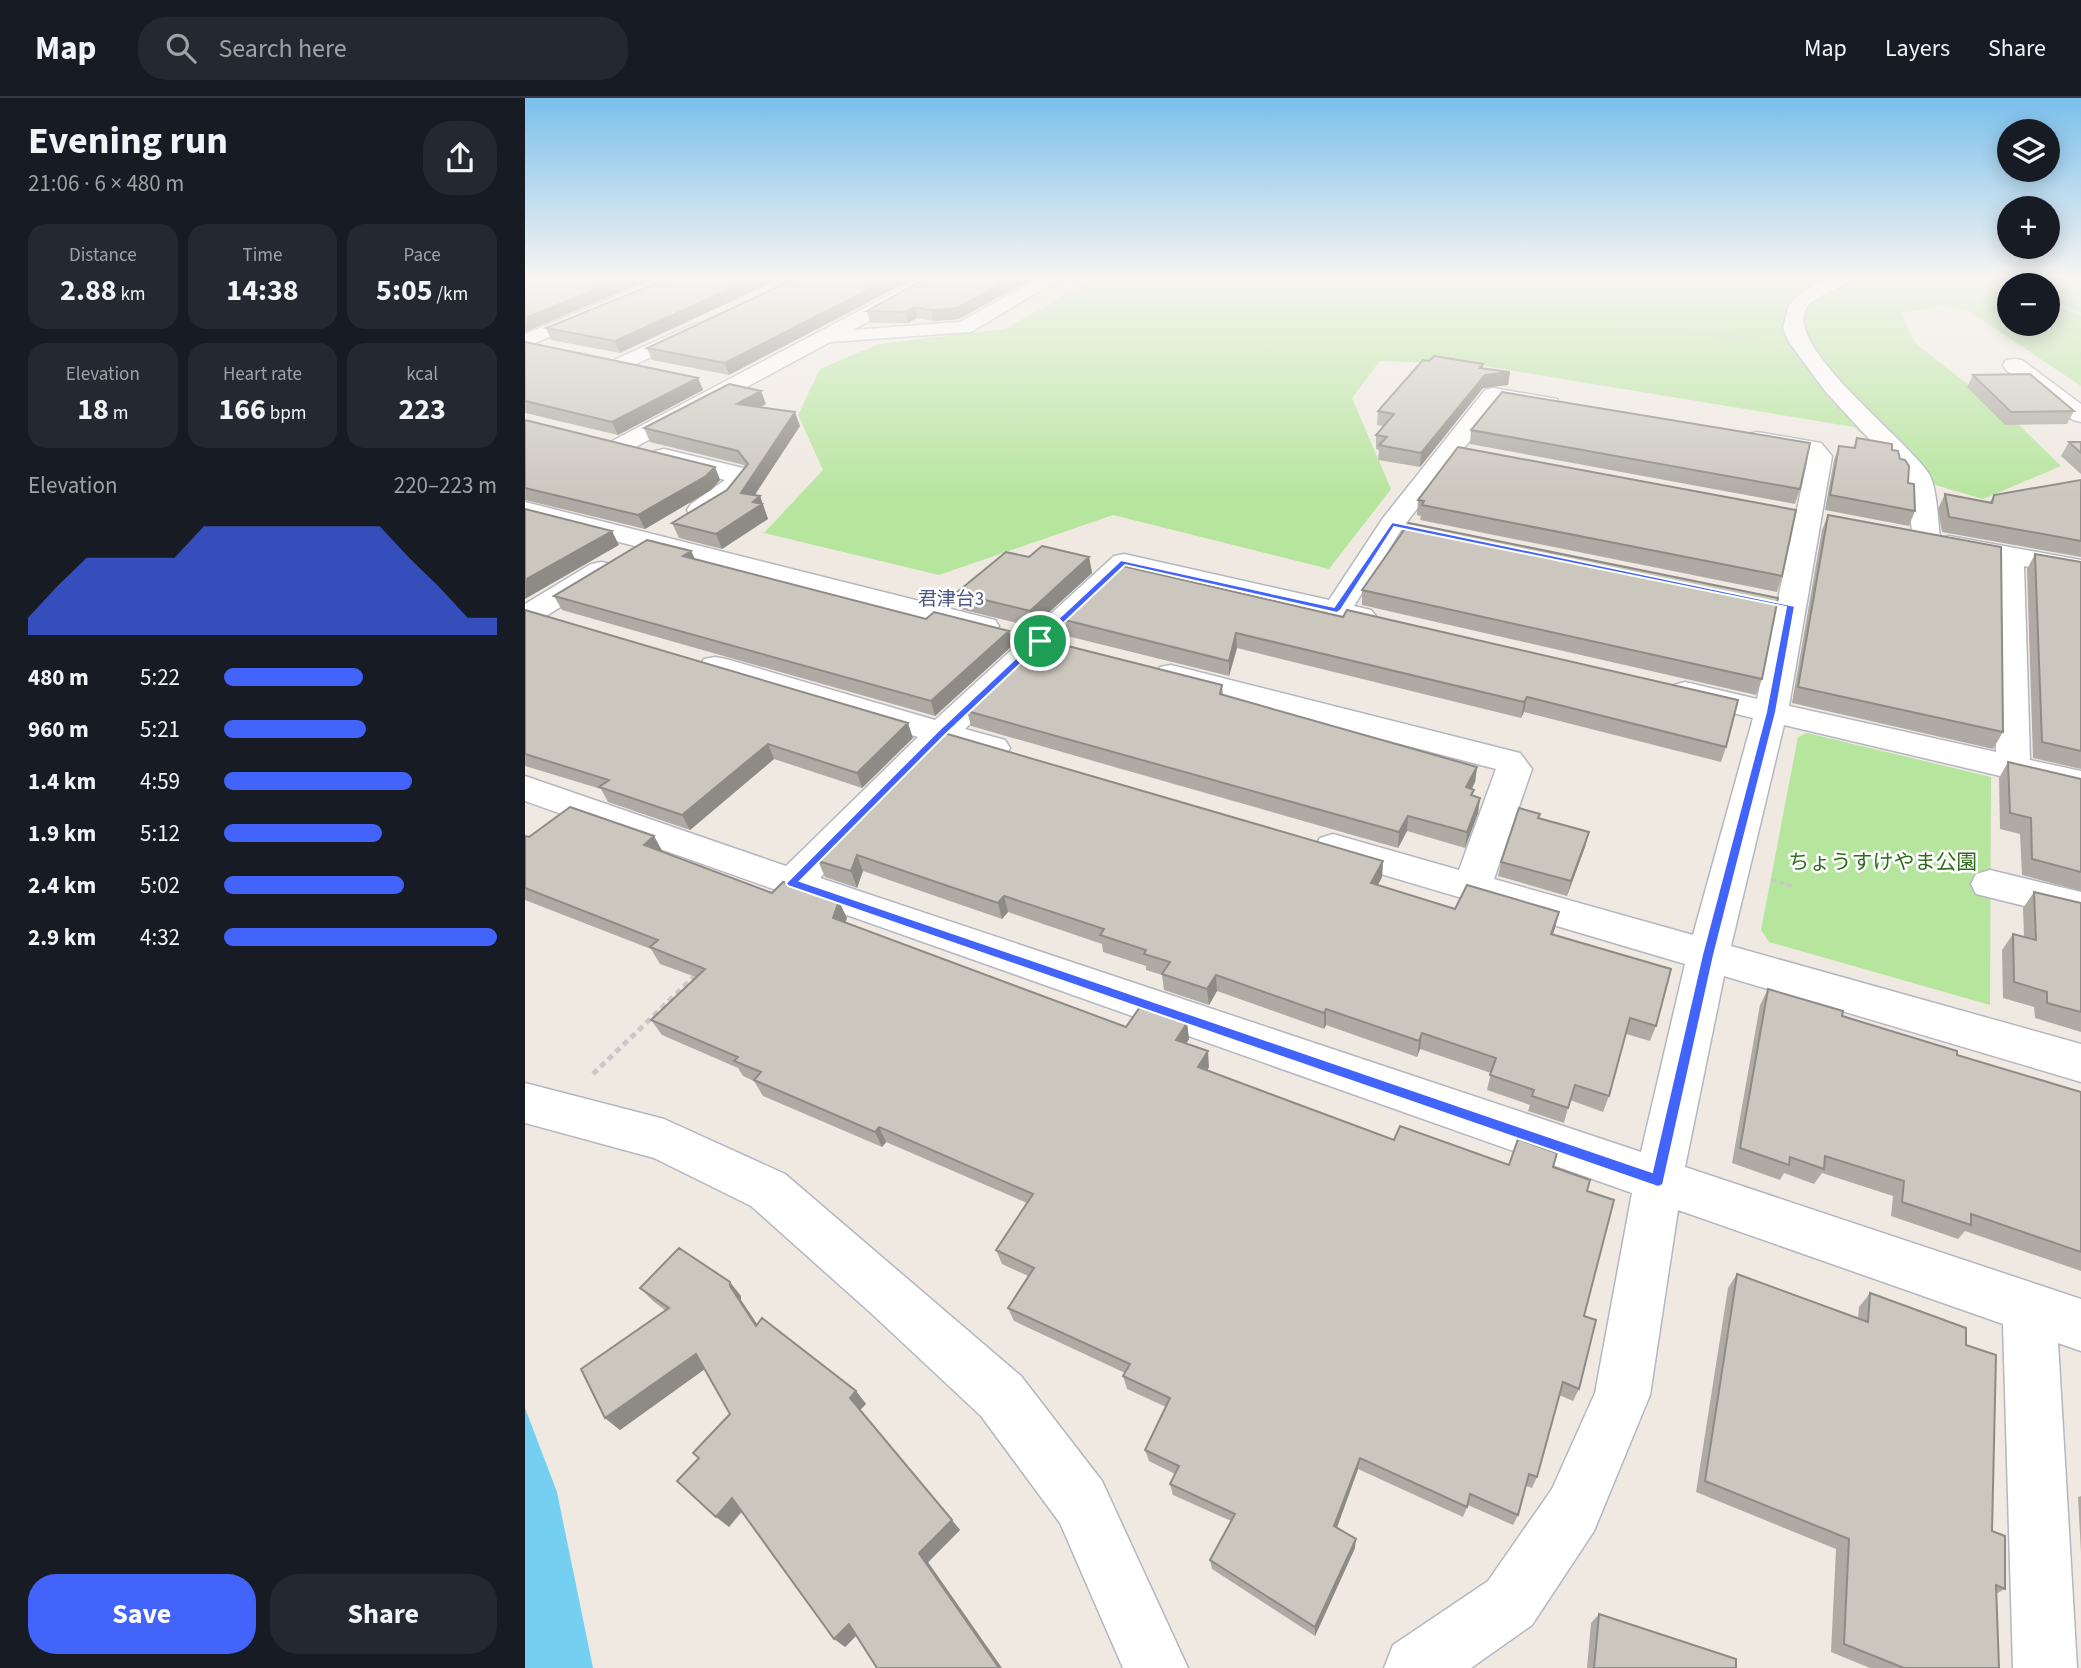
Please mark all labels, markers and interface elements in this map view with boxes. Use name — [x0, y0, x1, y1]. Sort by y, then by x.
search box — [138, 17, 628, 80]
text: Map — [35, 25, 96, 72]
icon: search — [162, 29, 200, 67]
text: Search here — [218, 30, 347, 67]
text: Map — [1804, 31, 1847, 66]
text: Layers — [1885, 31, 1950, 66]
text: Share — [1988, 31, 2046, 66]
text: Evening run — [28, 114, 228, 168]
map controls — [1997, 119, 2060, 336]
button: layers — [1997, 119, 2060, 182]
button: share — [423, 121, 497, 195]
text: 21:06 · 6 × 480 m — [28, 167, 184, 200]
button: + — [1997, 196, 2060, 259]
text: Distance — [69, 242, 137, 269]
text: Time — [242, 242, 283, 269]
text: Pace — [404, 242, 441, 269]
text: 2.88 — [60, 269, 117, 312]
text: 14:38 — [226, 269, 299, 312]
text: 5:05 — [376, 269, 433, 312]
button: − — [1997, 273, 2060, 336]
text: km — [117, 281, 146, 308]
text: /km — [433, 281, 468, 308]
text: Elevation — [66, 361, 140, 388]
text: Heart rate — [223, 361, 302, 388]
text: kcal — [406, 361, 438, 388]
text: 18 — [77, 388, 109, 431]
text: 166 — [218, 388, 266, 431]
text: 223 — [398, 388, 446, 431]
text: m — [109, 400, 128, 427]
text: bpm — [266, 400, 307, 427]
text: Elevation — [28, 469, 118, 502]
text: 220–223 m — [394, 469, 497, 502]
district label: 君津台3 — [918, 586, 984, 613]
pin — [1010, 611, 1070, 671]
icon: arrive — [1021, 622, 1059, 660]
text: 480 m — [28, 661, 89, 694]
text: 5:22 — [140, 661, 180, 694]
text: 960 m — [28, 713, 89, 746]
text: 5:21 — [140, 713, 180, 746]
text: 1.4 km — [28, 765, 96, 798]
text: 4:59 — [140, 765, 180, 798]
text: 1.9 km — [28, 817, 96, 850]
text: 5:12 — [140, 817, 180, 850]
park label: ちょうすけやま公園 — [1789, 847, 1978, 877]
text: 2.4 km — [28, 869, 96, 902]
text: 5:02 — [140, 869, 180, 902]
text: 2.9 km — [28, 921, 96, 954]
text: 4:32 — [140, 921, 180, 954]
button: Save — [28, 1574, 256, 1654]
button: Share — [270, 1574, 497, 1654]

